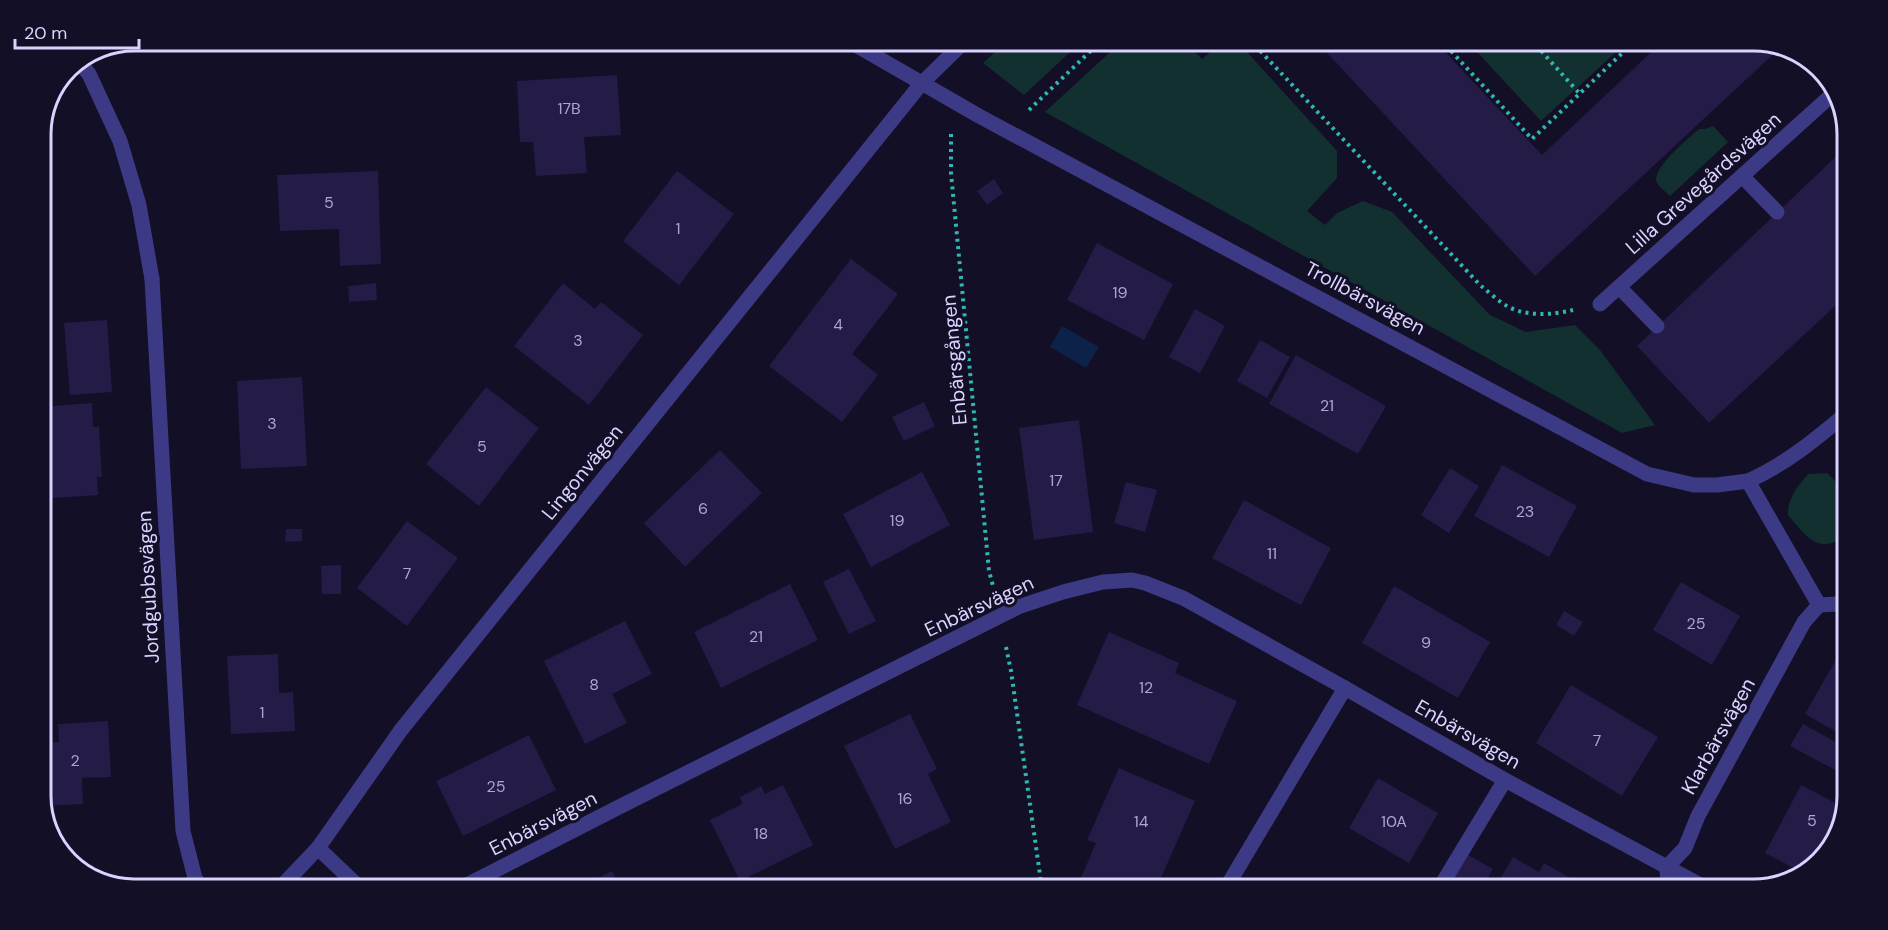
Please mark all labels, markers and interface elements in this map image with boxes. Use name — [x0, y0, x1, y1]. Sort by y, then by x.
scale bar — [15, 12, 140, 50]
text: 20 m — [24, 21, 67, 45]
house number: 17B — [557, 98, 581, 119]
street label: Lilla Grevegårdsvägen — [1620, 106, 1786, 260]
house number: 5 — [324, 192, 334, 213]
house number: 1 — [676, 218, 681, 239]
street label: Trollbärsvägen — [1300, 255, 1430, 341]
house number: 19 — [1112, 282, 1128, 303]
street label: Enbärsgången — [935, 294, 973, 426]
house number: 4 — [833, 314, 843, 335]
house number: 3 — [573, 330, 583, 351]
house number: 21 — [1320, 395, 1334, 416]
house number: 3 — [267, 413, 277, 434]
street label: Lingonvägen — [536, 419, 628, 525]
house number: 5 — [477, 436, 487, 457]
house number: 17 — [1049, 470, 1063, 491]
house number: 6 — [698, 498, 708, 519]
house number: 23 — [1516, 501, 1534, 522]
street label: Jordgubbsvägen — [131, 510, 165, 664]
house number: 19 — [889, 510, 905, 531]
house number: 11 — [1267, 543, 1277, 564]
house number: 7 — [403, 563, 411, 584]
street label: Enbärsvägen — [920, 569, 1038, 643]
house number: 25 — [1687, 613, 1705, 634]
house number: 21 — [749, 626, 763, 647]
house number: 9 — [1421, 632, 1431, 653]
street label: Klarbärsvägen — [1675, 673, 1761, 799]
house number: 8 — [589, 674, 599, 695]
house number: 12 — [1139, 677, 1153, 698]
street label: Enbärsvägen — [1411, 693, 1525, 775]
house number: 1 — [260, 702, 265, 723]
house number: 7 — [1593, 730, 1601, 751]
house number: 2 — [70, 750, 80, 771]
house number: 25 — [487, 776, 505, 797]
street label: Enbärsvägen — [485, 785, 601, 861]
house number: 16 — [897, 788, 913, 809]
house number: 5 — [1807, 810, 1817, 831]
house number: 14 — [1134, 811, 1149, 832]
house number: 10A — [1381, 811, 1407, 832]
house number: 18 — [754, 823, 768, 844]

